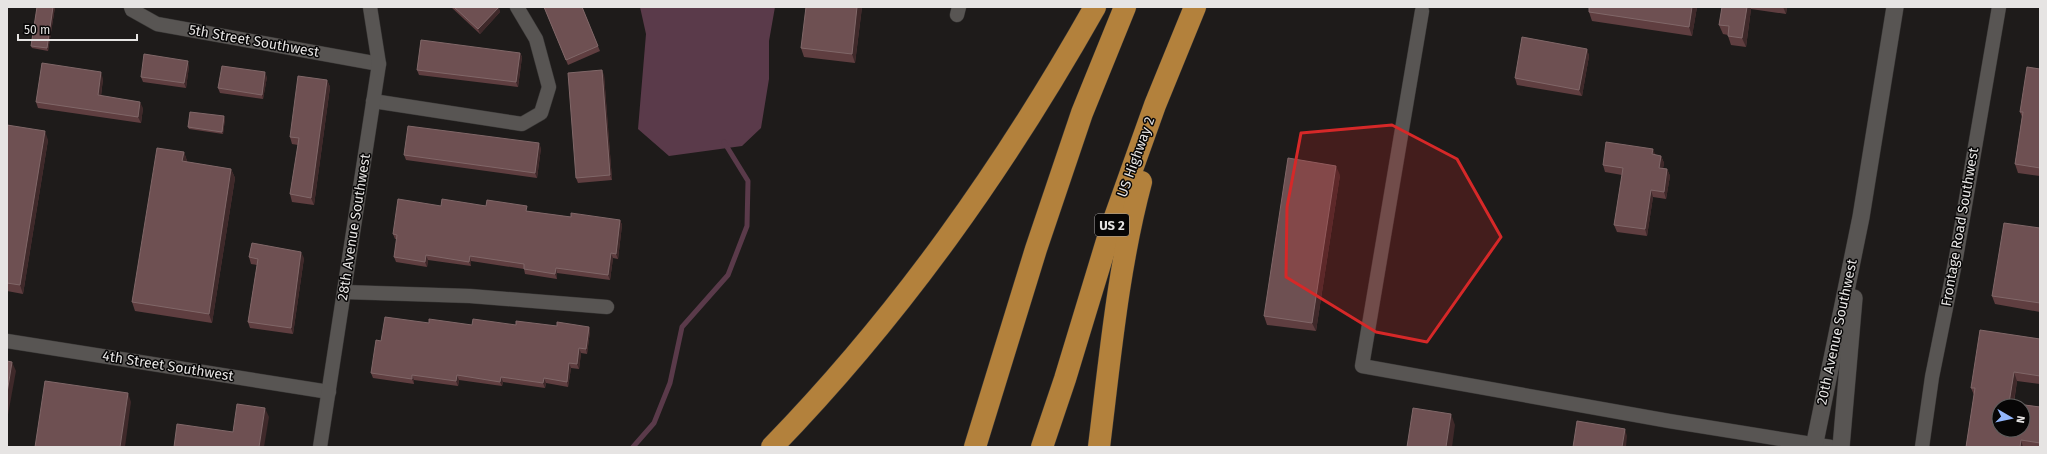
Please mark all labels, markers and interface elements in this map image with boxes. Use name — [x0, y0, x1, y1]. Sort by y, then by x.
scale bar — [18, 16, 137, 42]
street label: 5th Street Southwest — [187, 21, 321, 61]
text: 50 m — [24, 23, 50, 37]
street label: US Highway 2 — [1114, 114, 1158, 200]
street label: Frontage Road Southwest — [1938, 145, 1983, 308]
street label: 28th Avenue Southwest — [334, 152, 374, 302]
road number: US 2 — [1095, 214, 1129, 236]
street label: 20th Avenue Southwest — [1813, 257, 1861, 406]
street label: 4th Street Southwest — [101, 347, 236, 385]
north arrow — [1991, 398, 2031, 438]
text: N — [2013, 415, 2027, 424]

